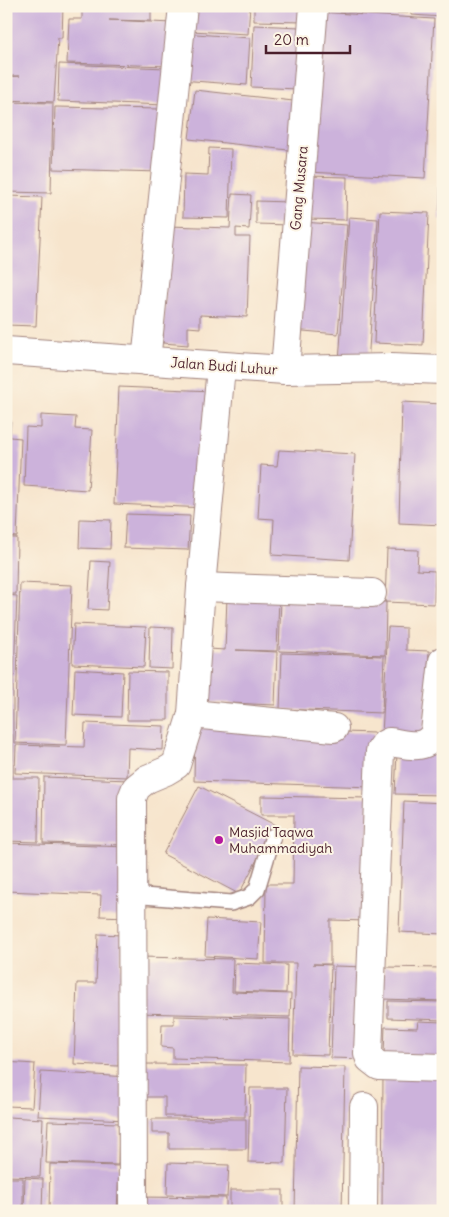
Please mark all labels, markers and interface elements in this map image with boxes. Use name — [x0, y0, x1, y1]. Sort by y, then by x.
scale bar — [266, 22, 350, 54]
text: 20 m — [274, 30, 309, 49]
street label: Gang Musara — [286, 145, 312, 231]
street label: Jalan Budi Luhur — [170, 353, 278, 379]
place label: Masjid Taqwa Muhammadiyah — [229, 823, 332, 857]
marker: Masjid Taqwa Muhammadiyah — [213, 834, 225, 846]

